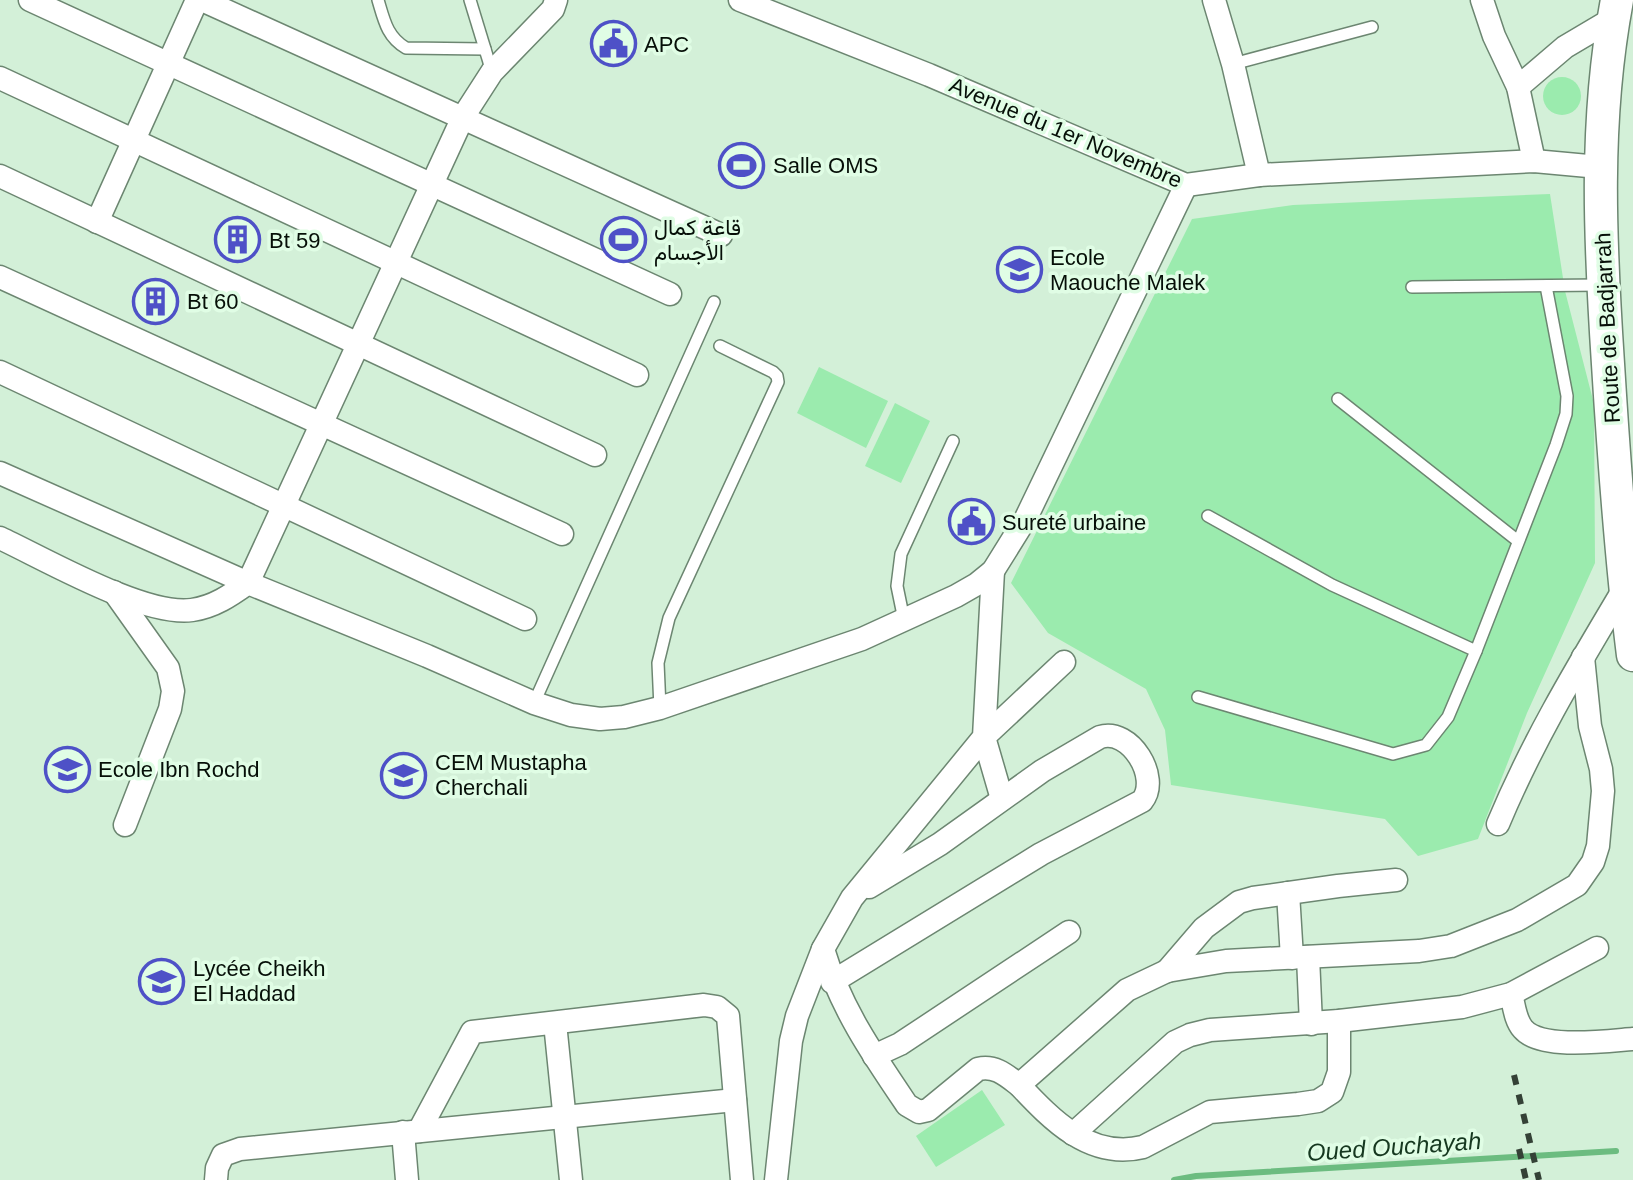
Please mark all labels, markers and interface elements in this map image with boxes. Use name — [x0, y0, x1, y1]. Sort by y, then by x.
public building icon: APC — [589, 20, 637, 68]
place label: APC — [644, 32, 689, 57]
street label: Avenue du 1er Novembre — [946, 72, 1186, 193]
sports icon: Salle OMS — [718, 141, 766, 189]
place label: Salle OMS — [773, 153, 878, 178]
place label: قاعة كمال الأجسام — [654, 215, 741, 267]
building icon: Bt 59 — [214, 216, 262, 264]
sports icon: قاعة كمال الأجسام — [599, 216, 647, 264]
place label: Bt 59 — [269, 228, 320, 253]
street label: Route de Badjarrah — [1590, 232, 1625, 424]
place label: Ecole Maouche Malek — [1050, 245, 1206, 295]
school or university icon: Ecole Maouche Malek — [995, 246, 1043, 294]
building icon: Bt 60 — [132, 277, 180, 325]
place label: Bt 60 — [187, 289, 238, 314]
public building icon: Sureté urbaine — [947, 498, 995, 546]
place label: Sureté urbaine — [1002, 510, 1146, 535]
school or university icon: Ecole Ibn Rochd — [43, 745, 91, 793]
place label: CEM Mustapha Cherchali — [435, 750, 587, 800]
school or university icon: CEM Mustapha Cherchali — [380, 751, 428, 799]
place label: Ecole Ibn Rochd — [98, 757, 259, 782]
place label: Lycée Cheikh El Haddad — [193, 956, 325, 1006]
school or university icon: Lycée Cheikh El Haddad — [138, 957, 186, 1005]
water label: Oued Ouchayah — [1306, 1127, 1482, 1166]

